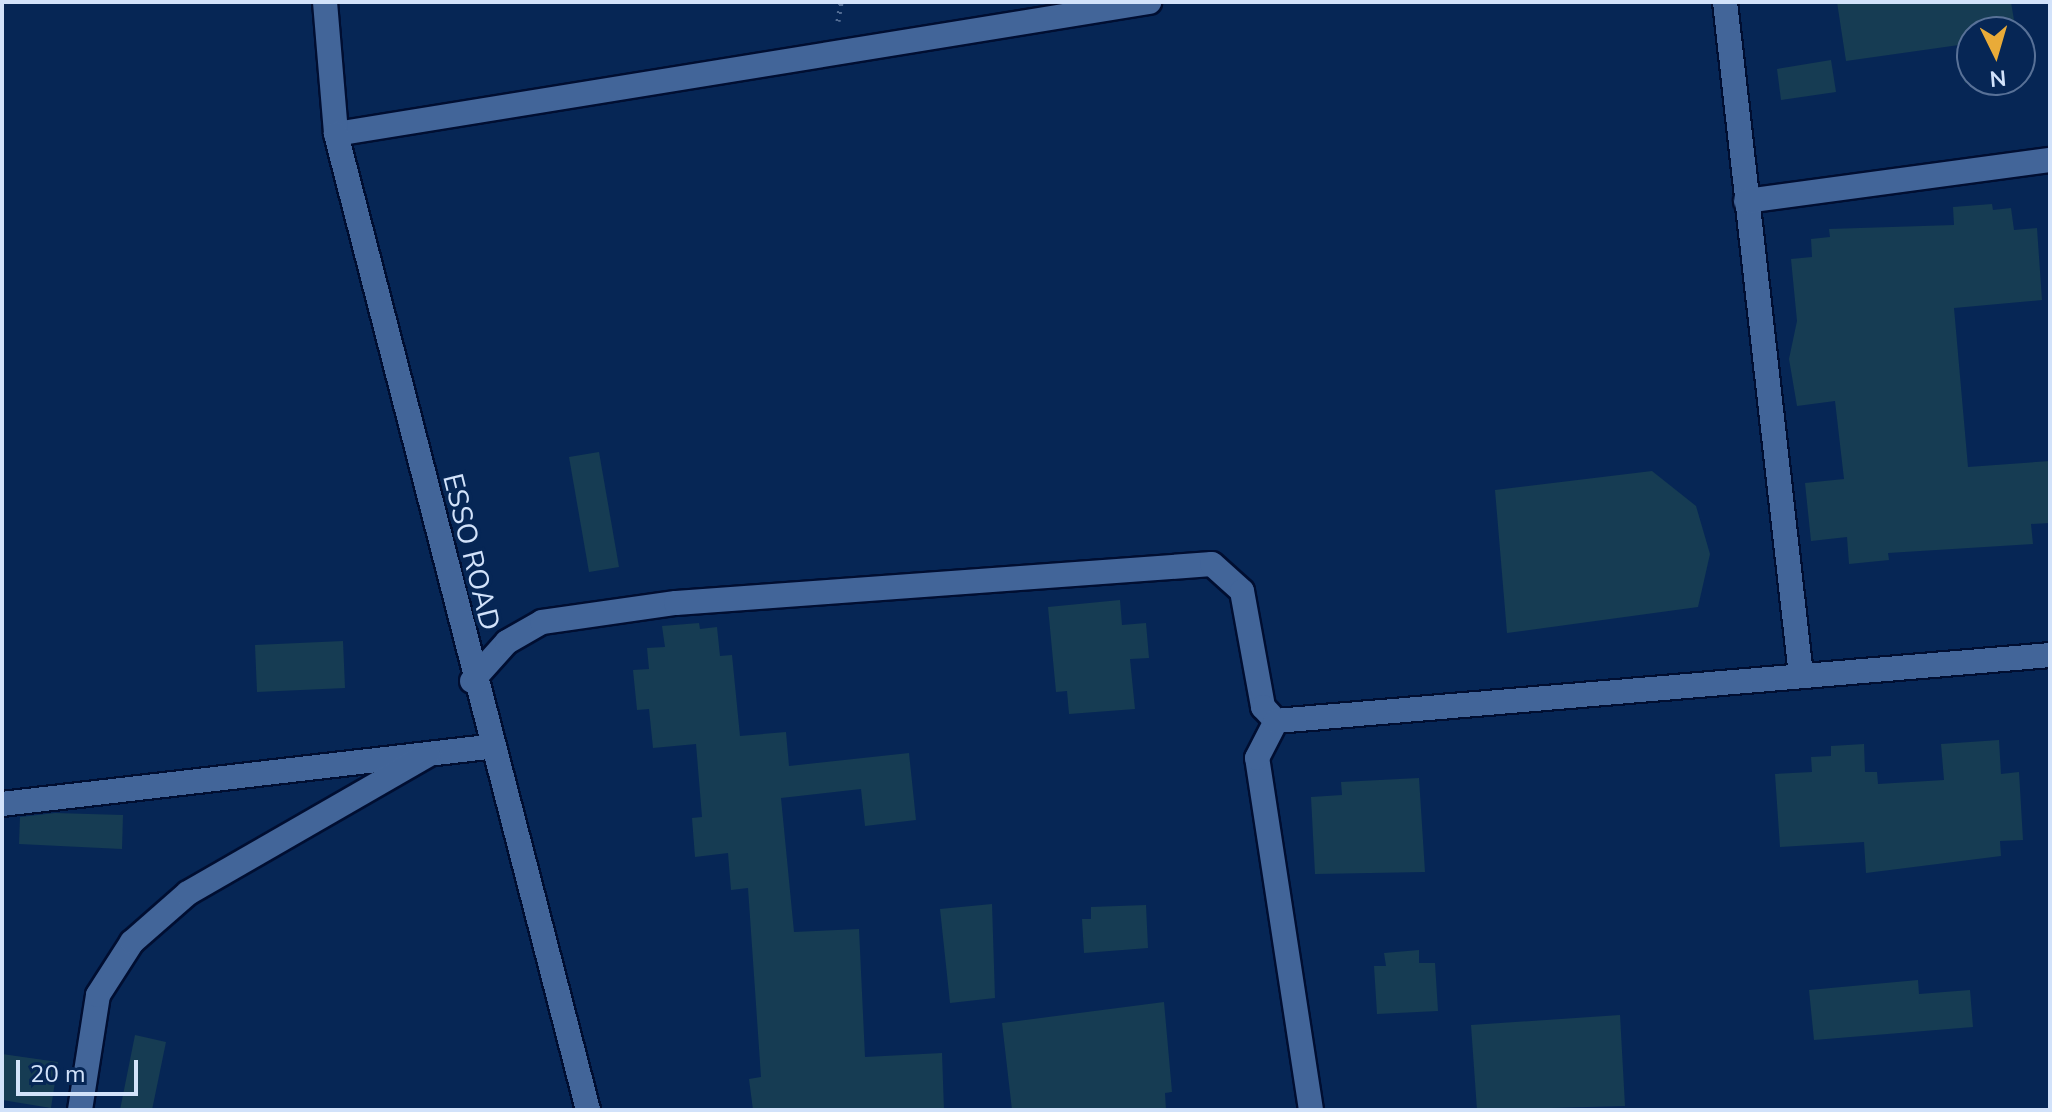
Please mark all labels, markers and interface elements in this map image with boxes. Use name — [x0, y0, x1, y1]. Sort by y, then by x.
north arrow — [1956, 16, 2036, 96]
text: N — [1988, 62, 2007, 94]
street label: ESSO ROAD — [435, 470, 507, 634]
scale bar — [20, 1044, 142, 1094]
text: 20 m — [30, 1058, 86, 1090]

